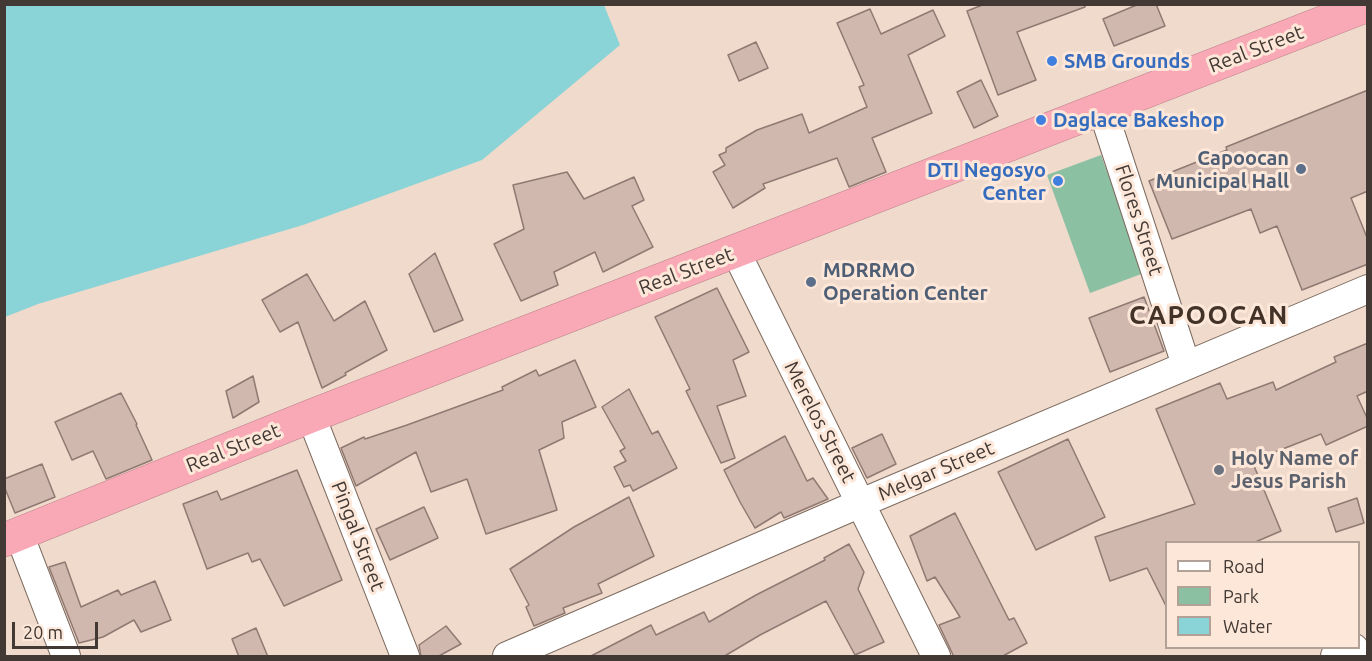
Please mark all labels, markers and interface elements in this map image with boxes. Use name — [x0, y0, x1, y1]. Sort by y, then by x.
street label: Real Street — [1205, 20, 1307, 78]
place label: SMB Grounds — [1064, 49, 1190, 73]
marker: SMB Grounds — [1045, 54, 1059, 68]
place label: Daglace Bakeshop — [1053, 108, 1224, 132]
marker: Daglace Bakeshop — [1034, 113, 1048, 127]
place label: Capoocan Municipal Hall — [1156, 146, 1289, 193]
place label: DTI Negosyo Center — [927, 158, 1046, 205]
street label: Flores Street — [1110, 162, 1168, 278]
marker: Capoocan Municipal Hall — [1294, 162, 1308, 176]
marker: DTI Negosyo Center — [1051, 174, 1065, 188]
street label: Real Street — [635, 242, 737, 300]
place label: MDRRMO Operation Center — [823, 258, 988, 305]
marker: MDRRMO Operation Center — [804, 275, 818, 289]
district label: CAPOOCAN — [1129, 299, 1289, 331]
street label: Merelos Street — [779, 357, 861, 487]
street label: Real Street — [182, 418, 284, 478]
street label: Melgar Street — [874, 436, 998, 506]
place label: Holy Name of Jesus Parish — [1231, 446, 1358, 493]
marker: Holy Name of Jesus Parish — [1212, 463, 1226, 477]
street label: Pingal Street — [326, 478, 390, 594]
legend — [1165, 541, 1360, 649]
text: Road — [1223, 556, 1265, 576]
text: Park — [1223, 586, 1259, 606]
scale bar — [15, 610, 100, 648]
text: Water — [1223, 616, 1272, 636]
text: 20 m — [23, 622, 63, 642]

